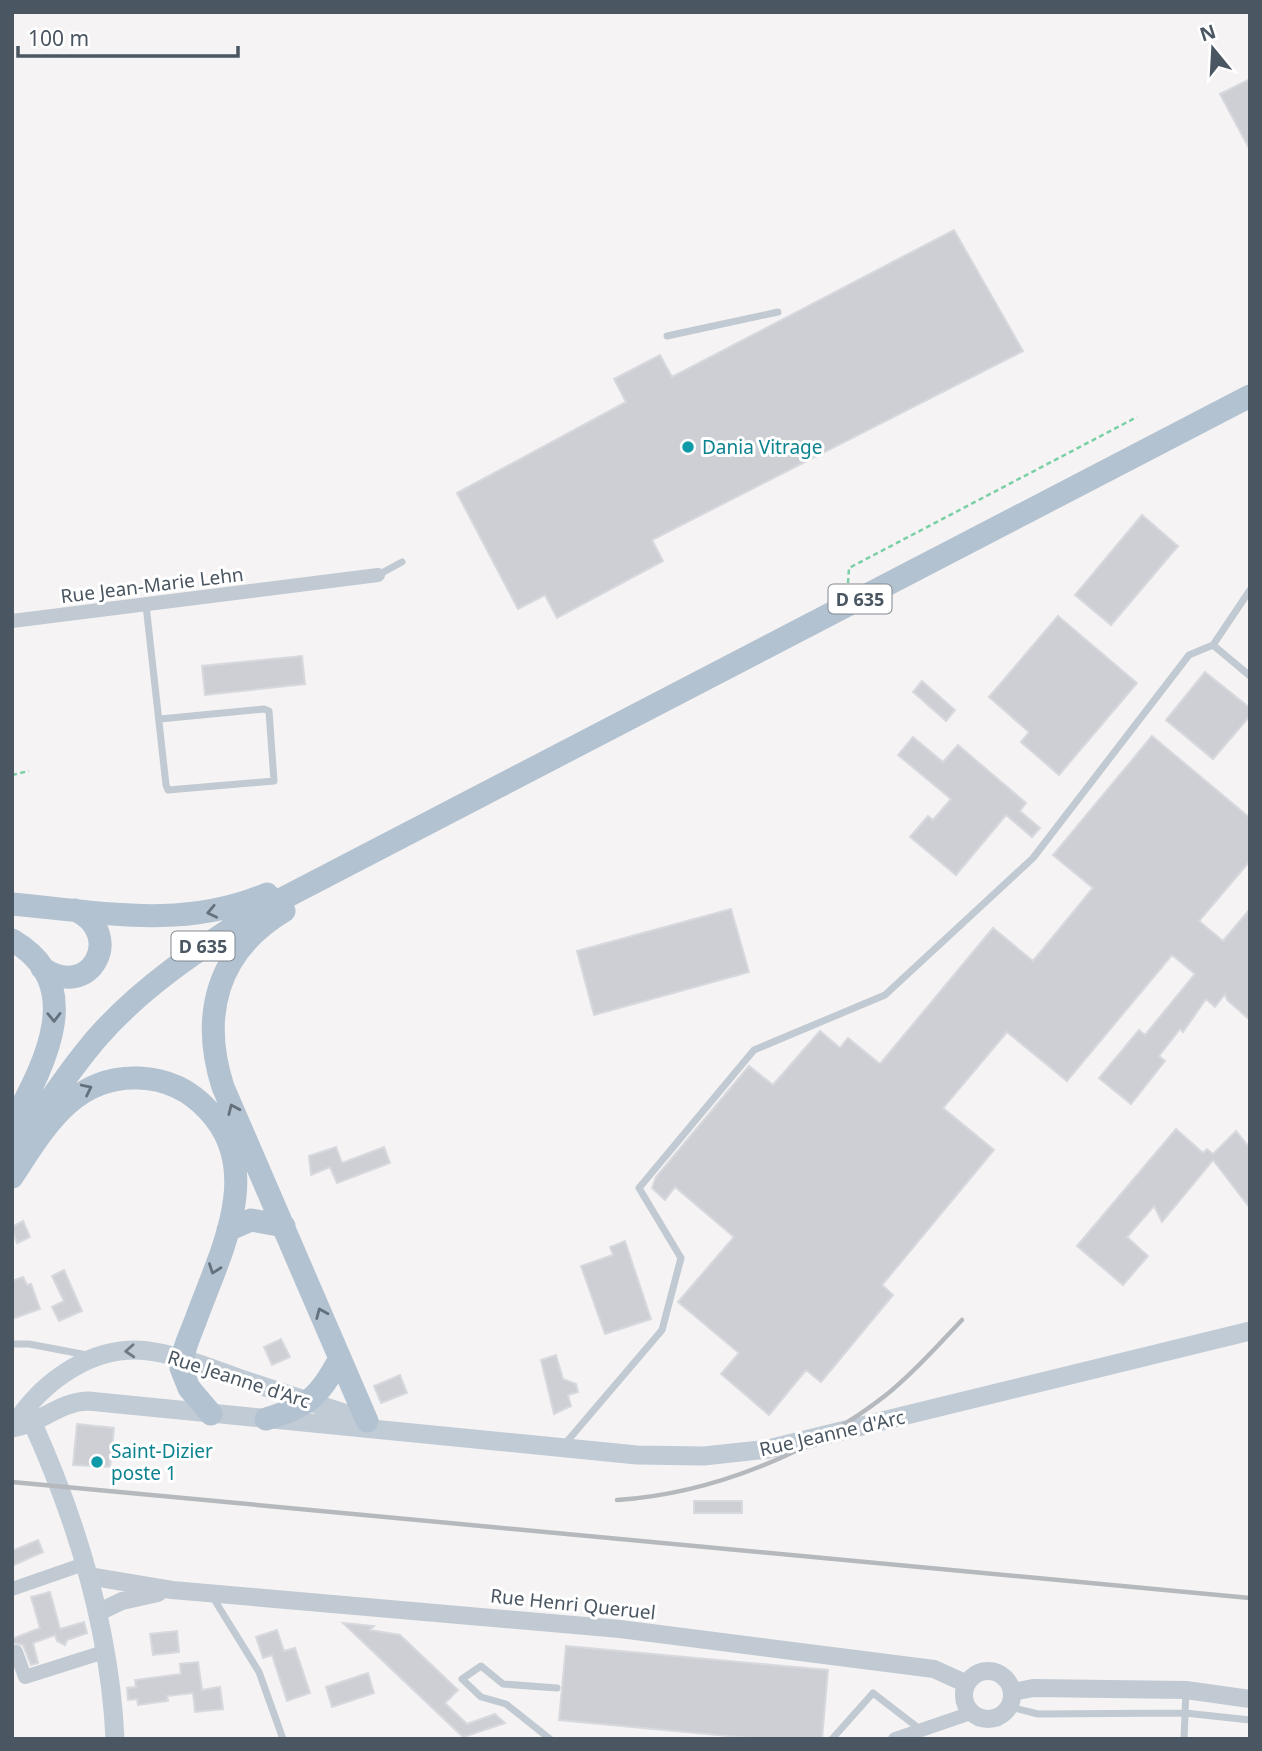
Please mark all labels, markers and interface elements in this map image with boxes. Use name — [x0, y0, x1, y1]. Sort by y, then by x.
scale bar — [18, 14, 238, 58]
north arrow — [1178, 14, 1248, 84]
text: N — [1196, 18, 1219, 48]
text: 100 m — [28, 24, 89, 52]
place label: Dania Vitrage — [702, 434, 822, 460]
marker: Dania Vitrage — [680, 439, 696, 455]
street label: Rue Jean-Marie Lehn — [59, 561, 245, 609]
road number: D 635 — [828, 584, 892, 614]
one-way arrow — [206, 903, 218, 918]
road number: D 635 — [172, 931, 234, 960]
one-way arrow — [46, 1013, 62, 1023]
one-way arrow — [80, 1084, 92, 1098]
one-way arrow — [227, 1104, 241, 1116]
one-way arrow — [208, 1262, 222, 1274]
one-way arrow — [315, 1308, 329, 1321]
one-way arrow — [124, 1344, 135, 1359]
street label: Rue Jeanne d'Arc — [164, 1344, 314, 1414]
street label: Rue Jeanne d'Arc — [757, 1404, 907, 1462]
place label: Saint-Dizier poste 1 — [111, 1438, 213, 1486]
marker: Saint-Dizier poste 1 — [89, 1454, 105, 1470]
street label: Rue Henri Queruel — [489, 1582, 657, 1626]

